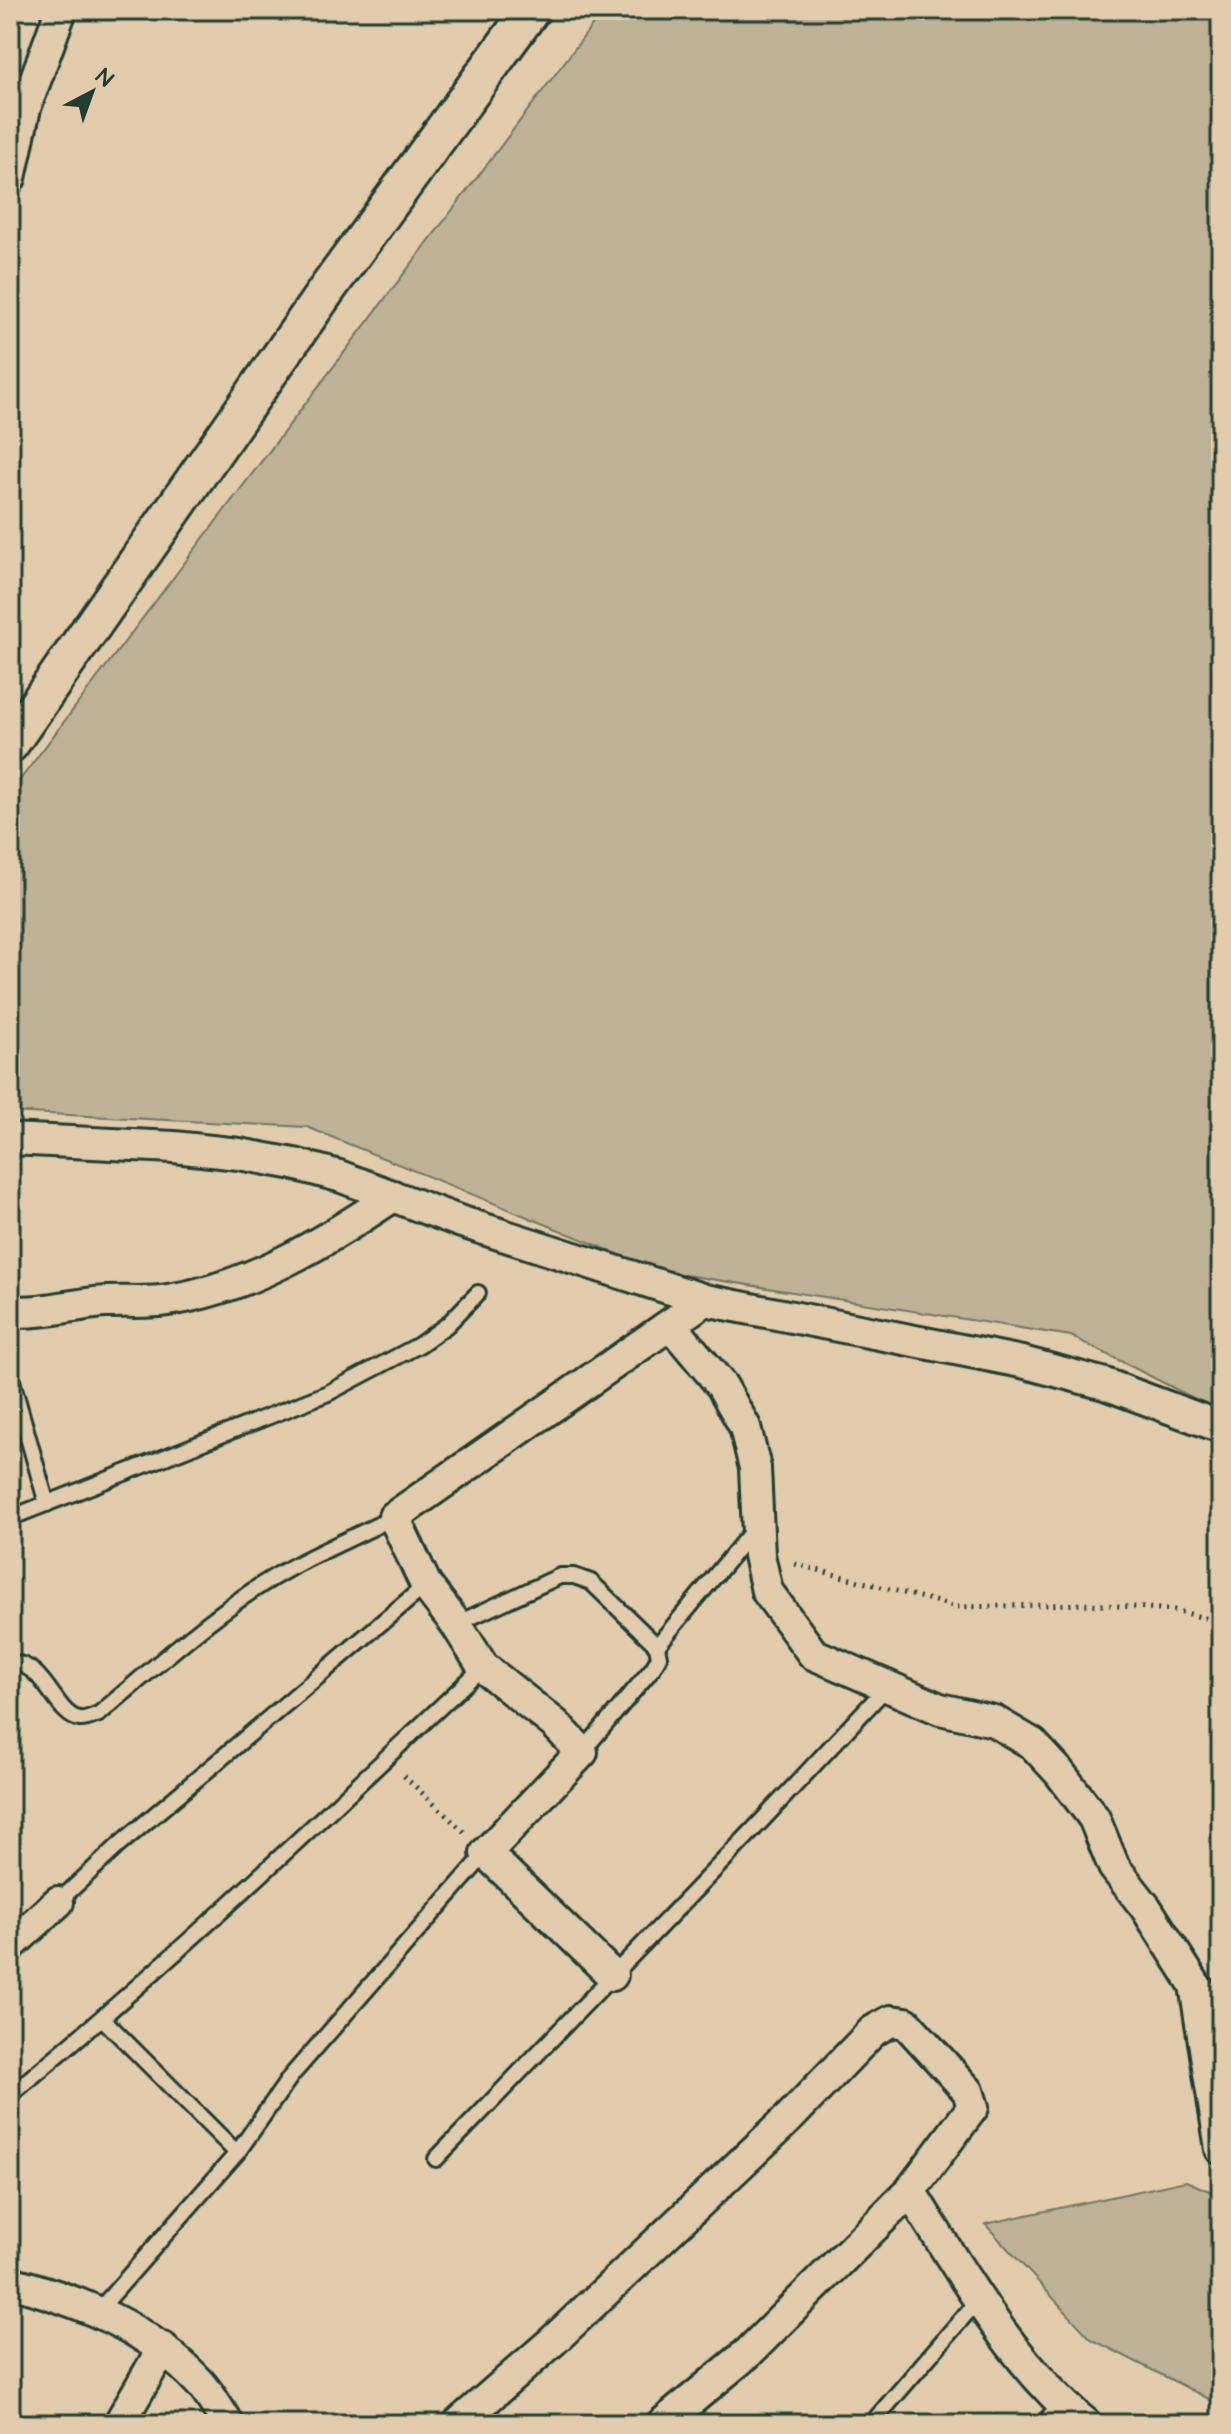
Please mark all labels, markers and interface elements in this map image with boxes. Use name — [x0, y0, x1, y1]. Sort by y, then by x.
north arrow — [52, 52, 132, 132]
text: N — [89, 62, 120, 94]

